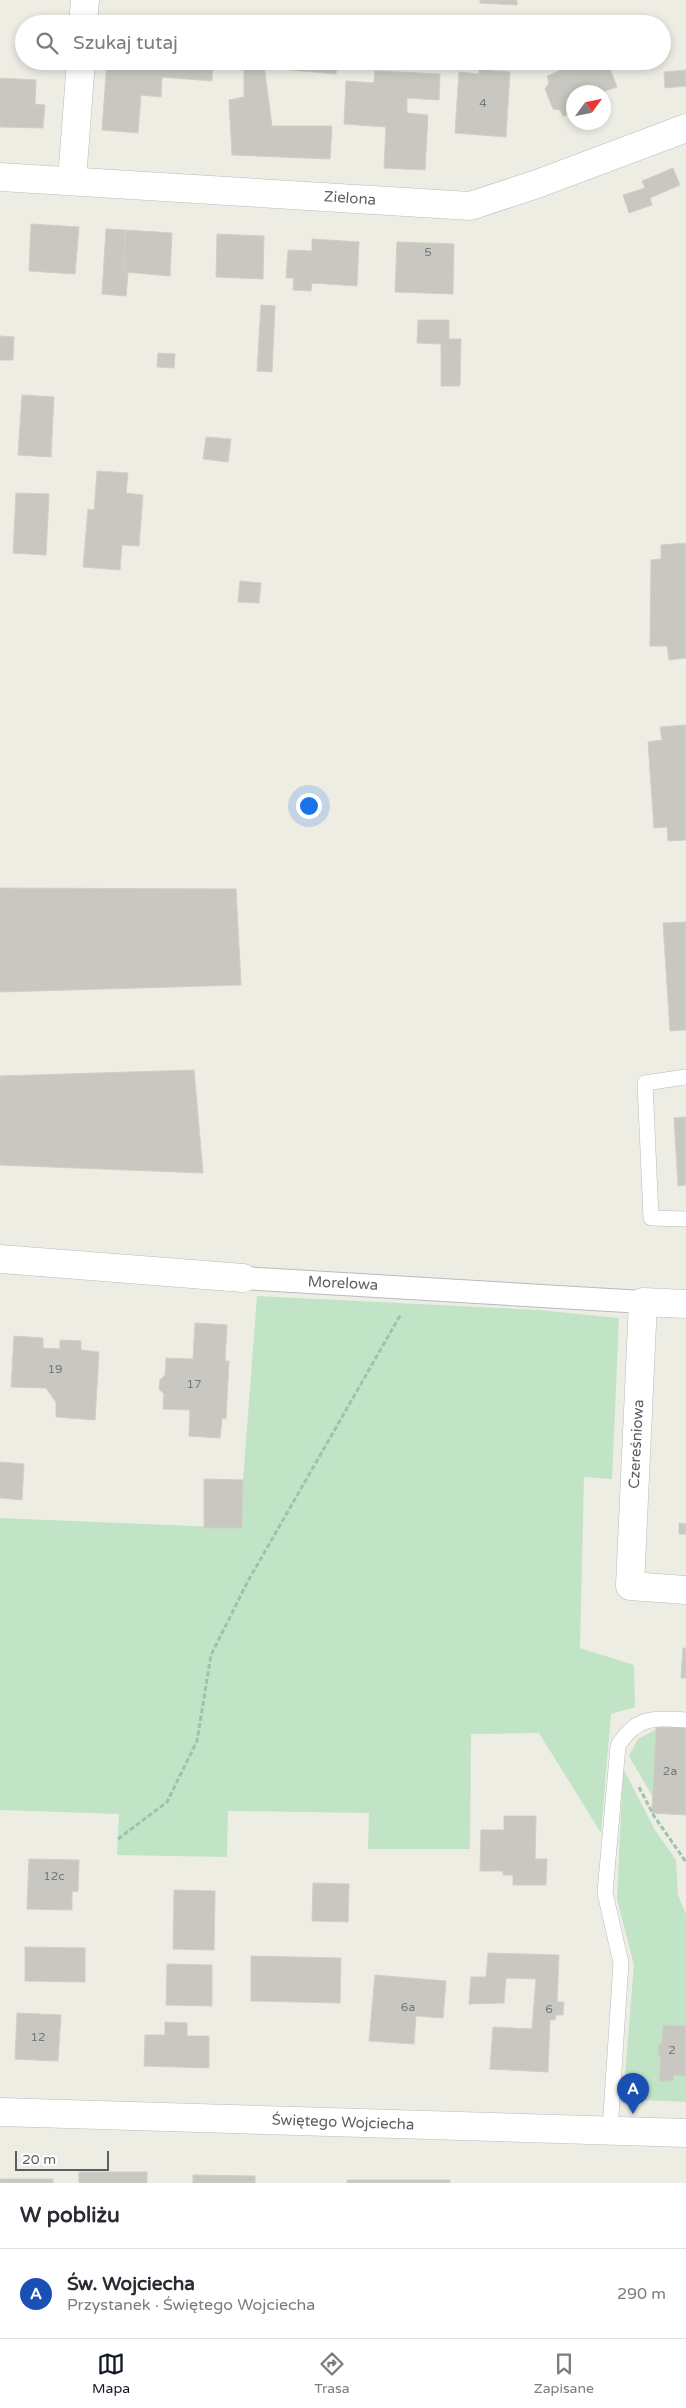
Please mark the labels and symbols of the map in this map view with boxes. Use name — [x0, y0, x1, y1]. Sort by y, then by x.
north arrow — [566, 85, 611, 130]
house number: 4 — [479, 96, 487, 110]
street label: Zielona — [323, 187, 377, 209]
house number: 5 — [424, 245, 432, 259]
your location — [296, 793, 322, 819]
street label: Morelowa — [307, 1272, 379, 1294]
house number: 19 — [47, 1362, 63, 1376]
house number: 17 — [186, 1377, 202, 1391]
street label: Czereśniowa — [625, 1399, 647, 1489]
house number: 2a — [663, 1764, 677, 1778]
house number: 12c — [43, 1869, 65, 1883]
house number: 6a — [401, 2000, 415, 2014]
house number: 6 — [545, 2002, 553, 2016]
house number: 12 — [30, 2030, 46, 2044]
house number: 2 — [668, 2043, 676, 2057]
pin: A — [617, 2073, 649, 2114]
street label: Świętego Wojciecha — [271, 2111, 415, 2133]
scale bar — [15, 2148, 109, 2171]

